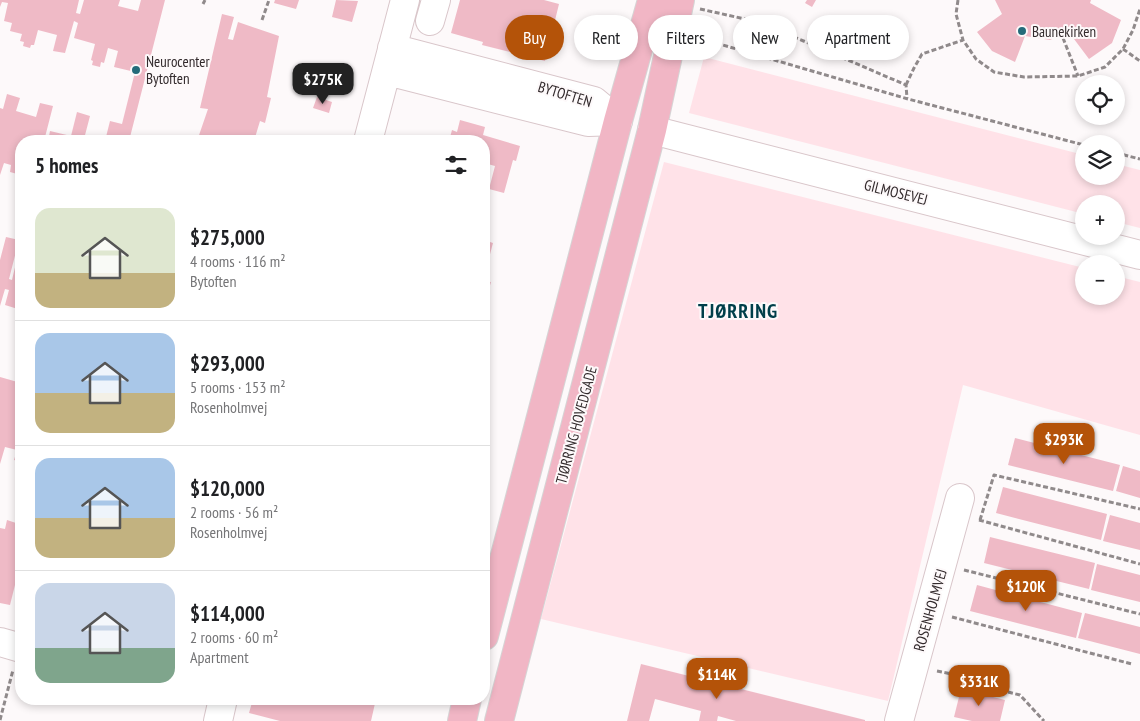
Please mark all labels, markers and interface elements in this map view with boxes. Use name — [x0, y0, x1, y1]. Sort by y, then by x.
chip: Buy — [505, 15, 564, 60]
chip: Rent — [574, 15, 638, 60]
chip: Filters — [648, 15, 723, 60]
chip: New — [733, 15, 797, 60]
chip: Apartment — [807, 15, 909, 60]
place label: Baunekirken — [1032, 22, 1096, 41]
marker: Baunekirken — [1016, 25, 1028, 37]
place label: Neurocenter Bytoften — [146, 52, 210, 88]
pin: $275K — [288, 62, 358, 105]
marker: Neurocenter Bytoften — [130, 64, 142, 76]
text: $275K — [304, 69, 342, 89]
map controls — [1075, 75, 1125, 305]
button: locate — [1075, 75, 1125, 125]
street label: BYTOFTEN — [536, 77, 594, 111]
button: layers — [1075, 135, 1125, 185]
icon: filters — [442, 151, 470, 179]
text: 5 homes — [35, 152, 98, 179]
street label: GILMOSEVEJ — [862, 175, 930, 209]
button: + — [1075, 195, 1125, 245]
text: $275,000 — [190, 224, 265, 251]
icon: home — [75, 228, 135, 288]
text: 4 rooms · 116 m² — [190, 251, 286, 271]
button: − — [1075, 255, 1125, 305]
text: Bytoften — [190, 271, 236, 291]
district label: TJØRRING — [698, 298, 778, 324]
text: $293,000 — [190, 350, 265, 377]
icon: home — [75, 353, 135, 413]
street label: TJØRRING HOVEDGADE — [551, 364, 601, 486]
text: 5 rooms · 153 m² — [190, 377, 286, 397]
text: Rosenholmvej — [190, 397, 267, 417]
pin: $293K — [1029, 422, 1099, 465]
text: $293K — [1045, 429, 1083, 449]
text: $120,000 — [190, 475, 265, 502]
icon: home — [75, 478, 135, 538]
text: 2 rooms · 56 m² — [190, 502, 278, 522]
text: Rosenholmvej — [190, 522, 267, 542]
street label: ROSENHOLMVEJ — [909, 567, 951, 653]
pin: $120K — [991, 570, 1061, 612]
text: $120K — [1007, 576, 1045, 596]
text: $114,000 — [190, 600, 265, 627]
icon: home — [75, 603, 135, 663]
text: 2 rooms · 60 m² — [190, 627, 278, 647]
text: Apartment — [190, 647, 249, 667]
pin: $114K — [682, 658, 752, 700]
text: $114K — [698, 664, 736, 684]
pin: $331K — [944, 664, 1014, 707]
text: $331K — [960, 671, 998, 691]

